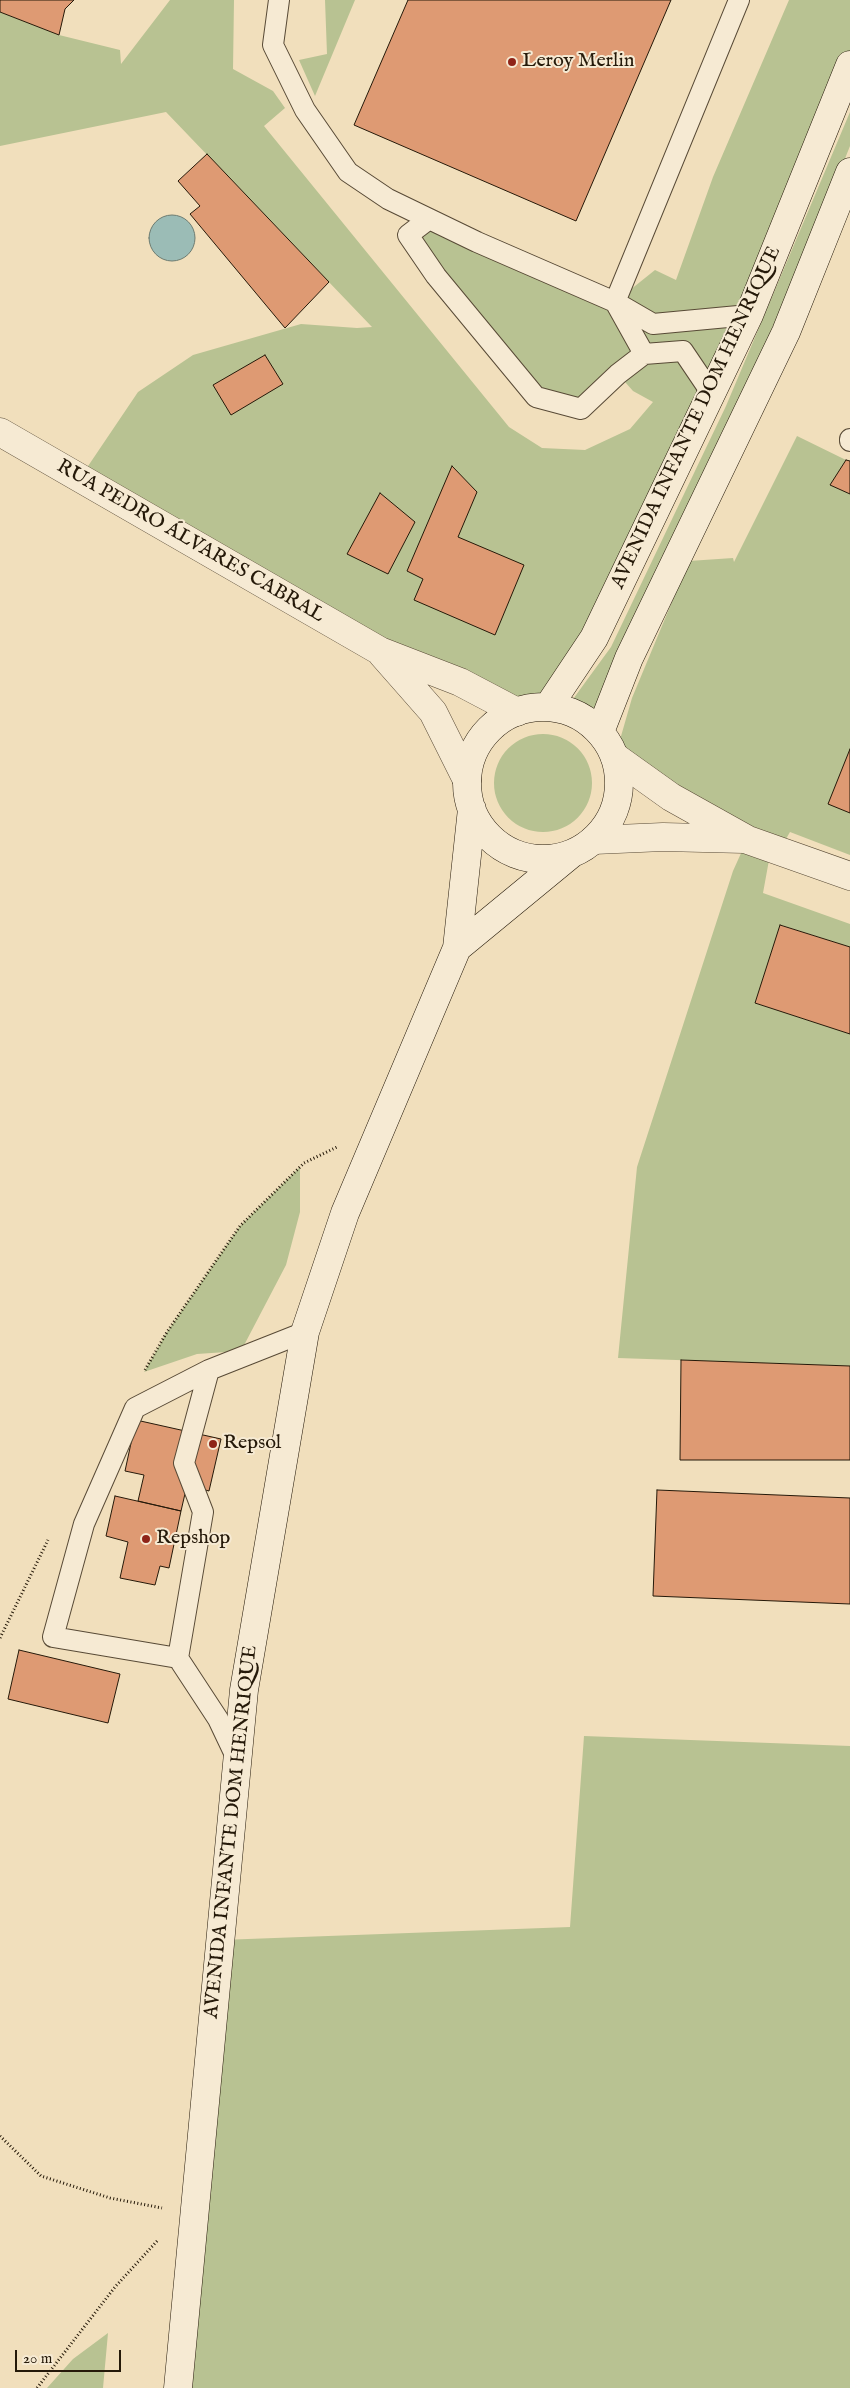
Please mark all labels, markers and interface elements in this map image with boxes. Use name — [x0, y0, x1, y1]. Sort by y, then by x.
place label: Leroy Merlin — [522, 50, 634, 74]
marker: Leroy Merlin — [506, 56, 518, 68]
street label: AVENIDA INFANTE DOM HENRIQUE — [607, 243, 787, 593]
street label: RUA PEDRO ÁLVARES CABRAL — [52, 455, 328, 629]
place label: Repsol — [223, 1432, 281, 1456]
marker: Repsol — [207, 1438, 219, 1450]
place label: Repshop — [156, 1527, 230, 1551]
marker: Repshop — [140, 1533, 152, 1545]
street label: AVENIDA INFANTE DOM HENRIQUE — [200, 1644, 264, 2020]
scale bar — [18, 2340, 124, 2372]
text: 20 m — [23, 2349, 52, 2368]

